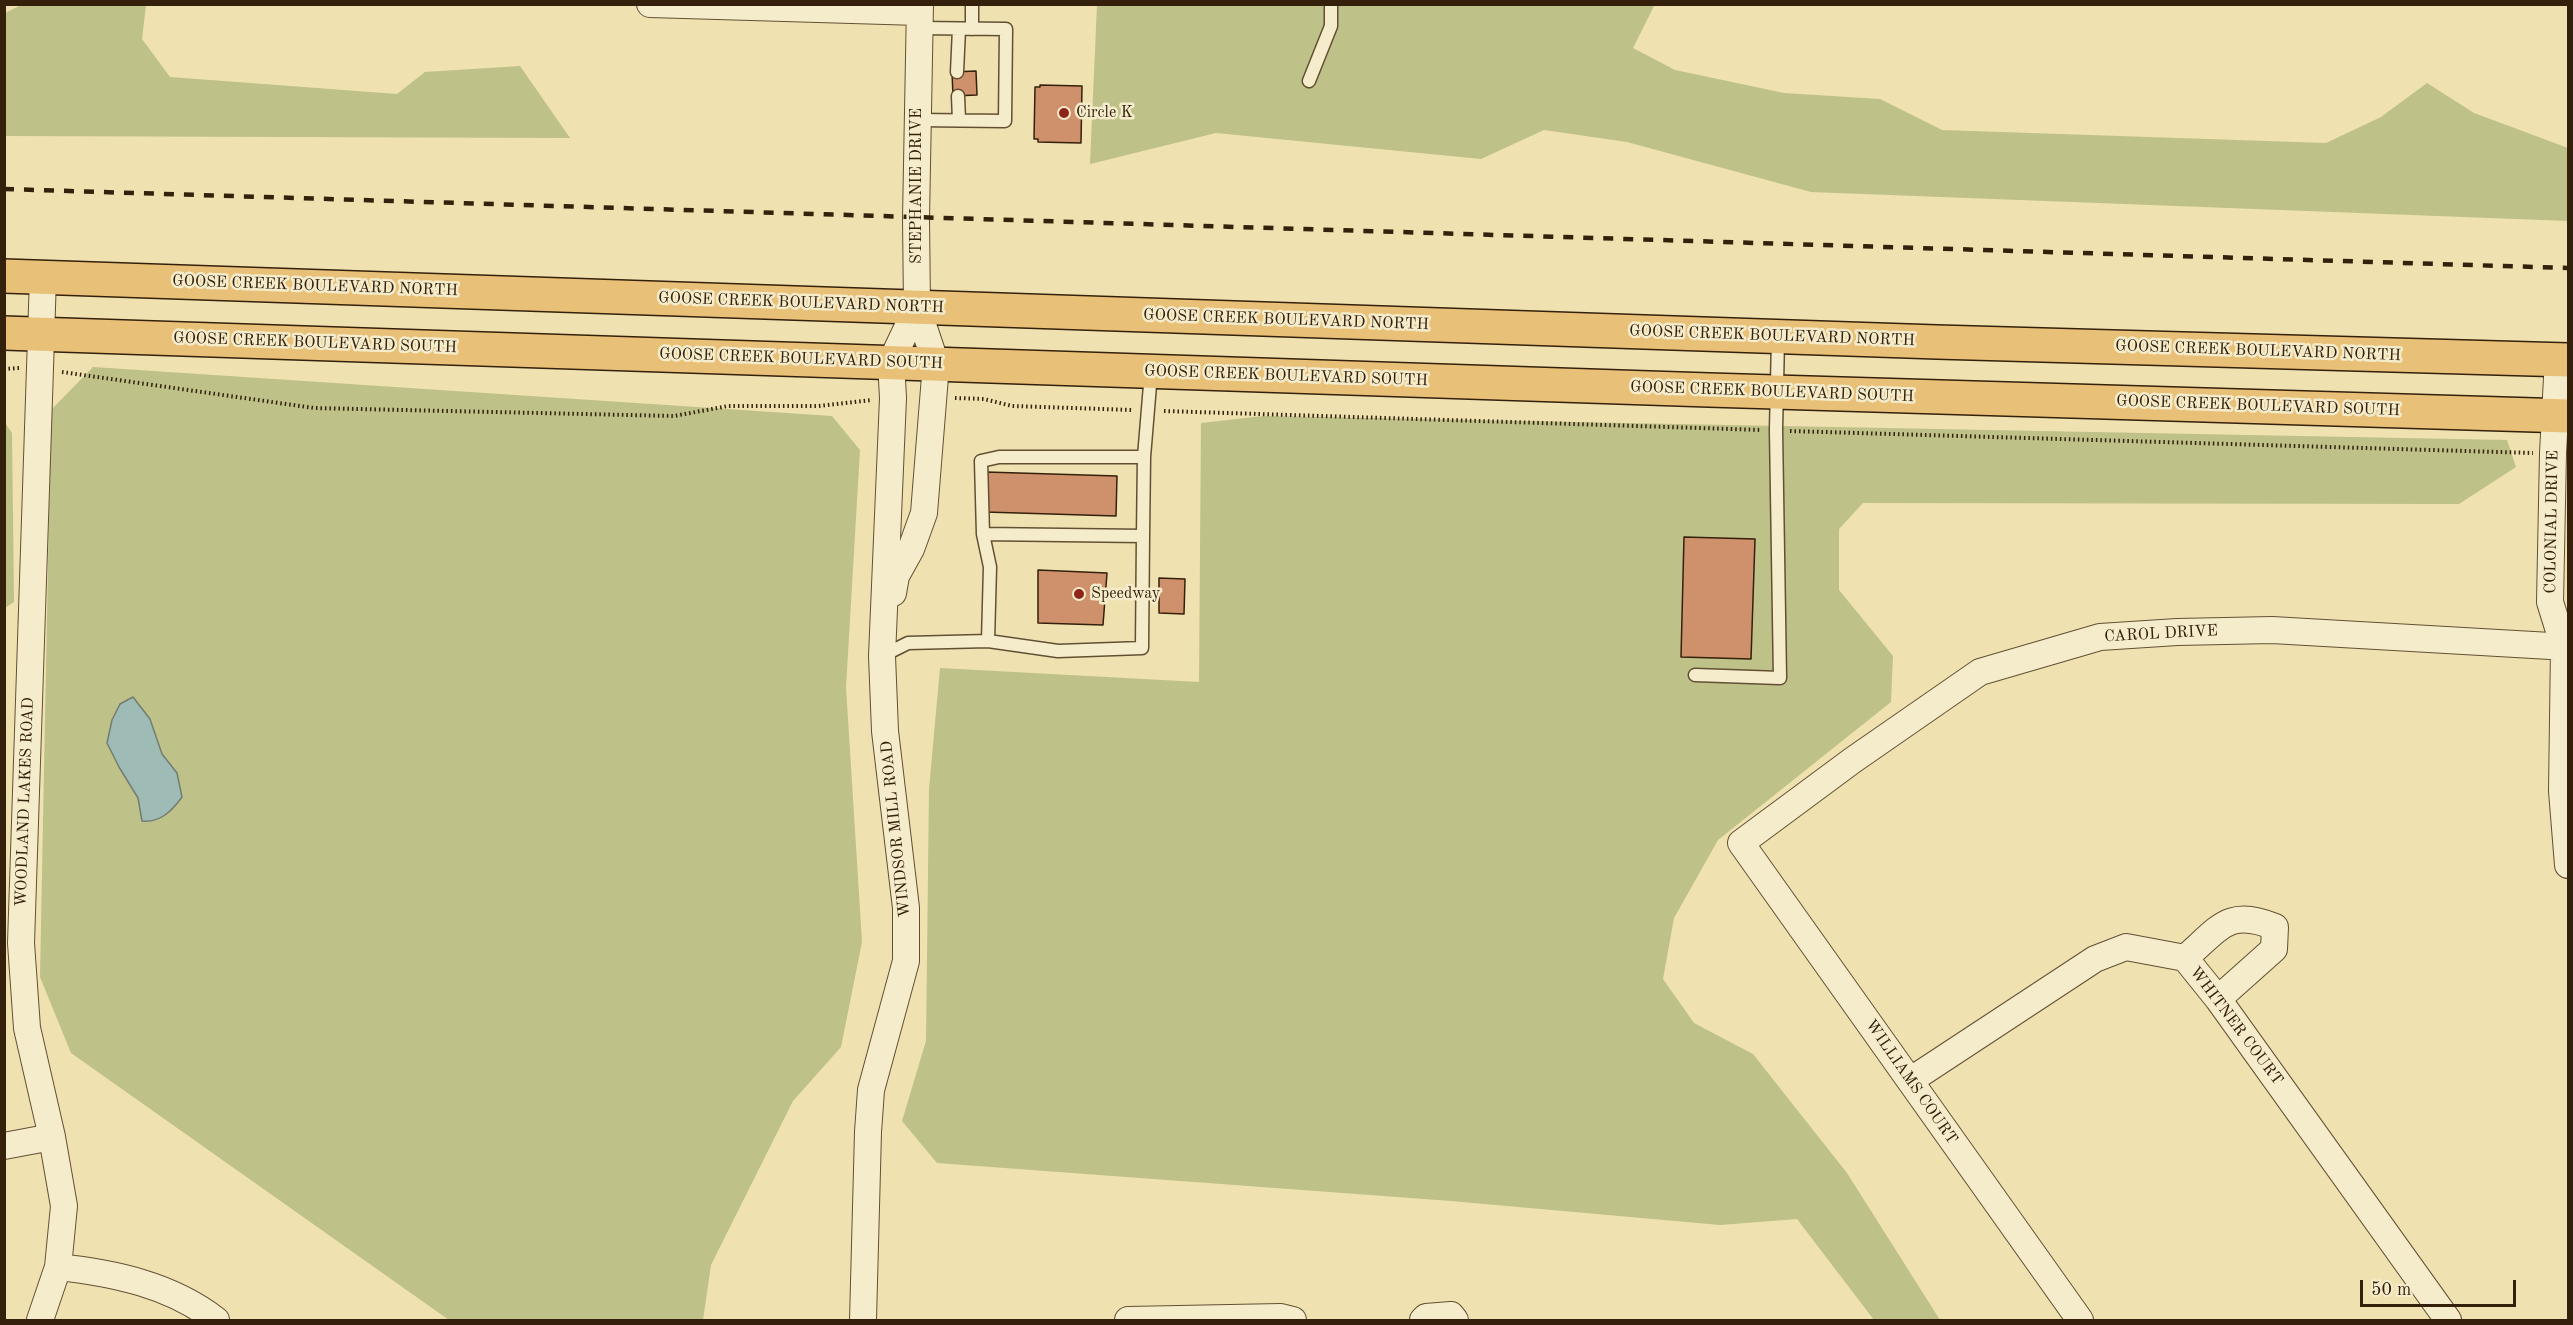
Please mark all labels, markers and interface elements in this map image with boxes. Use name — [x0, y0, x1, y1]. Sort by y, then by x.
place label: Circle K — [1076, 103, 1133, 123]
marker: Circle K — [1057, 106, 1071, 120]
street label: STEPHANIE DRIVE — [907, 108, 927, 264]
street label: GOOSE CREEK BOULEVARD NORTH — [172, 271, 458, 301]
street label: GOOSE CREEK BOULEVARD NORTH — [658, 288, 944, 318]
street label: GOOSE CREEK BOULEVARD NORTH — [1143, 305, 1429, 335]
street label: GOOSE CREEK BOULEVARD NORTH — [1629, 321, 1915, 351]
street label: GOOSE CREEK BOULEVARD SOUTH — [173, 328, 457, 358]
street label: GOOSE CREEK BOULEVARD NORTH — [2115, 336, 2401, 366]
street label: GOOSE CREEK BOULEVARD SOUTH — [659, 344, 943, 374]
street label: GOOSE CREEK BOULEVARD SOUTH — [1144, 361, 1428, 391]
street label: GOOSE CREEK BOULEVARD SOUTH — [1630, 377, 1914, 407]
street label: GOOSE CREEK BOULEVARD SOUTH — [2116, 391, 2400, 421]
street label: COLONIAL DRIVE — [2541, 450, 2563, 594]
place label: Speedway — [1091, 584, 1160, 604]
marker: Speedway — [1072, 587, 1086, 601]
street label: CAROL DRIVE — [2104, 621, 2218, 647]
street label: WOODLAND LAKES ROAD — [12, 697, 38, 907]
street label: WINDSOR MILL ROAD — [877, 740, 915, 918]
street label: WHITNER COURT — [2185, 963, 2287, 1089]
street label: WILLIAMS COURT — [1861, 1016, 1961, 1148]
scale bar — [2363, 1268, 2519, 1306]
text: 50 m — [2371, 1281, 2411, 1299]

